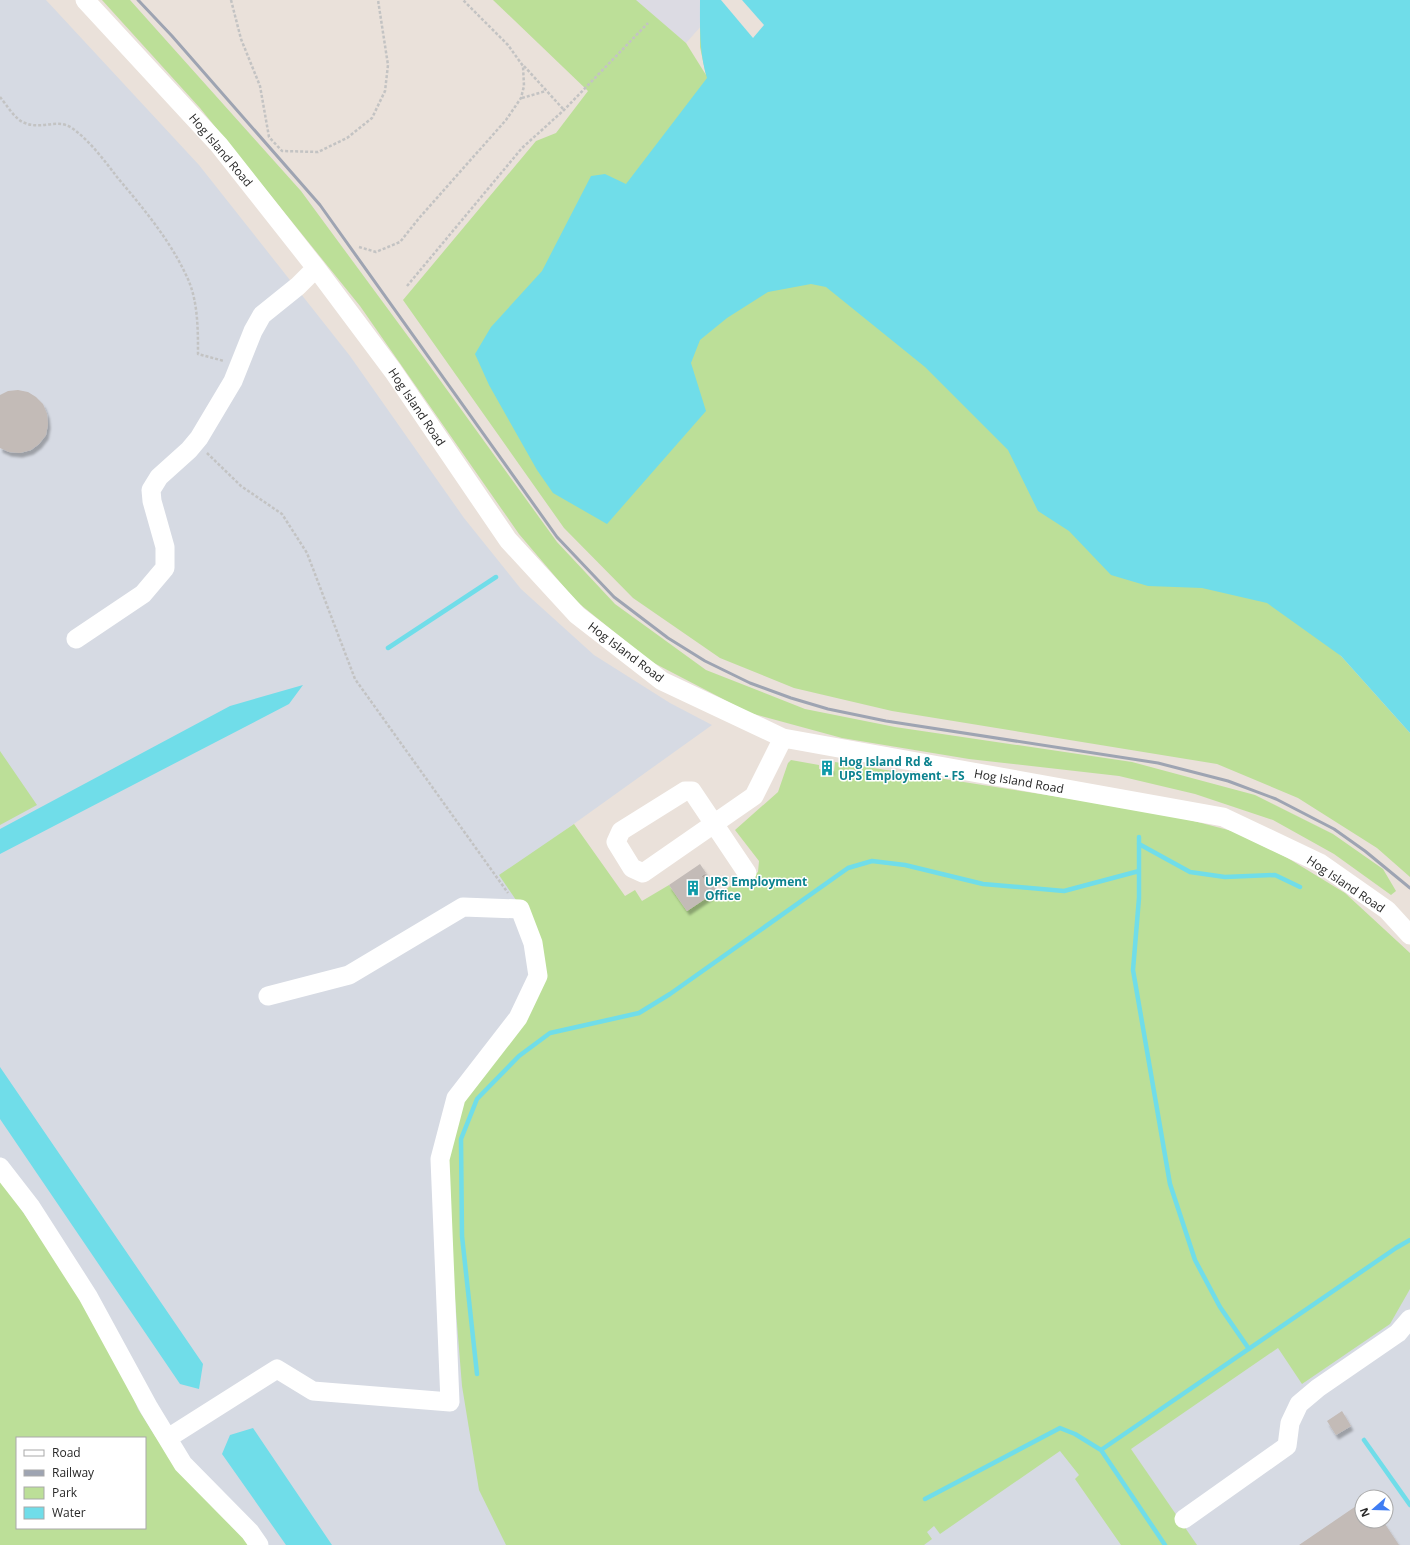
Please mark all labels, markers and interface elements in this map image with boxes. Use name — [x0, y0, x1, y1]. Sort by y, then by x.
street label: Hog Island Road — [185, 110, 257, 190]
street label: Hog Island Road — [385, 365, 449, 449]
street label: Hog Island Road — [585, 618, 667, 686]
place label: Hog Island Rd & UPS Employment - FS — [839, 753, 965, 784]
building icon: Hog Island Rd & UPS Employment - FS — [818, 759, 836, 777]
street label: Hog Island Road — [973, 765, 1065, 797]
street label: Hog Island Road — [1304, 852, 1388, 916]
place label: UPS Employment Office — [705, 873, 807, 904]
building icon: UPS Employment Office — [684, 879, 702, 897]
legend — [16, 1437, 146, 1529]
text: Road — [52, 1444, 81, 1461]
text: Railway — [52, 1464, 95, 1481]
text: Park — [52, 1484, 78, 1501]
north arrow — [1354, 1489, 1394, 1529]
text: Water — [52, 1504, 86, 1521]
text: N — [1356, 1506, 1373, 1519]

